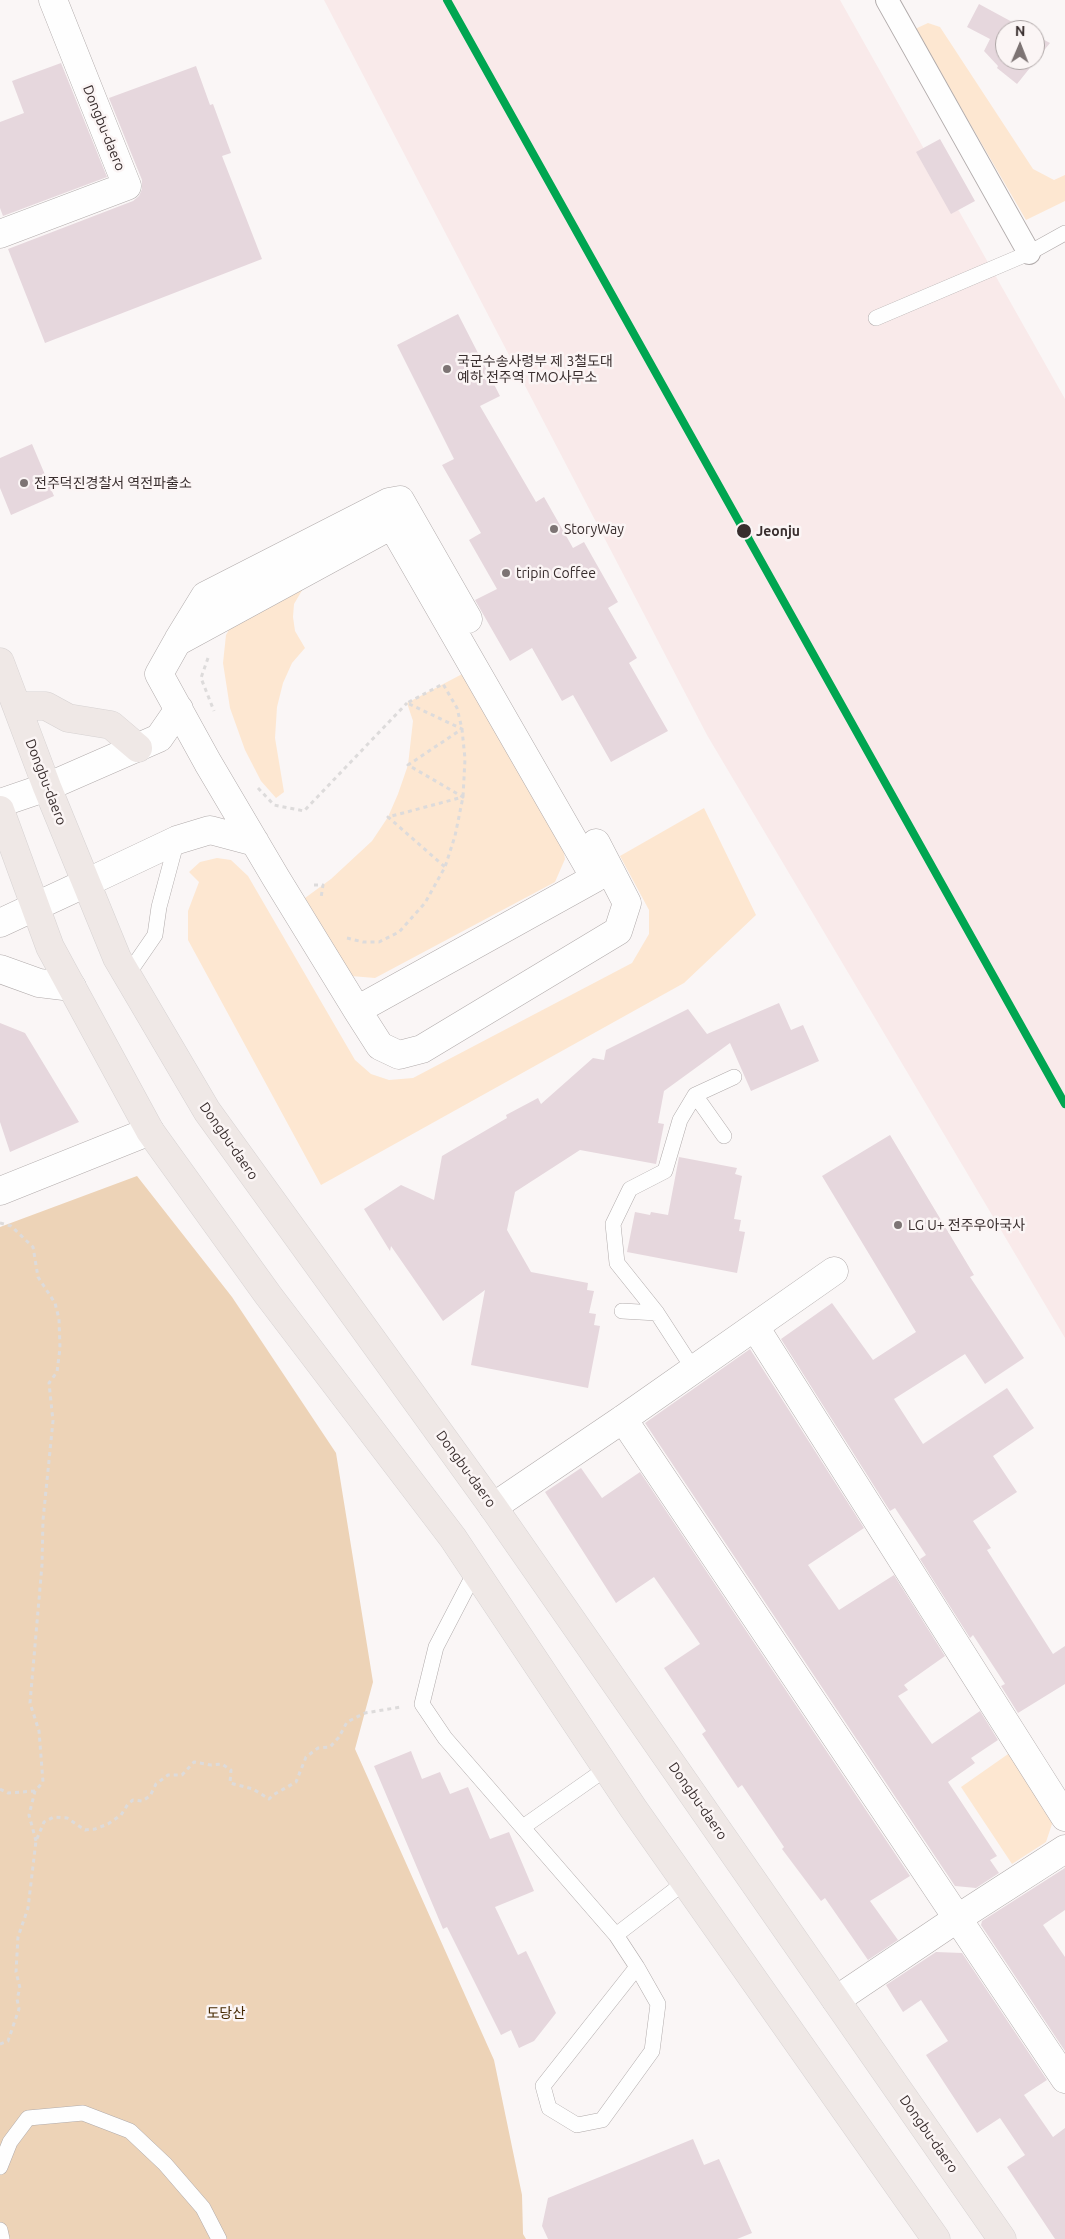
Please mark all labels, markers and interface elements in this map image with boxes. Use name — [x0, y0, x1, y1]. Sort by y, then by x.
north arrow — [995, 20, 1045, 70]
text: N — [1015, 23, 1026, 39]
street label: Dongbu-daero — [79, 83, 129, 173]
place label: 국군수송사령부 제 3철도대 예하 전주역 TMO사무소 — [457, 353, 613, 386]
marker: 국군수송사령부 제 3철도대 예하 전주역 TMO사무소 — [441, 363, 453, 375]
place label: 전주덕진경찰서 역전파출소 — [34, 475, 192, 491]
marker: 전주덕진경찰서 역전파출소 — [18, 477, 30, 489]
place label: StoryWay — [564, 521, 624, 537]
marker: Jeonju — [735, 522, 753, 540]
marker: StoryWay — [548, 523, 560, 535]
place label: Jeonju — [756, 523, 800, 539]
place label: tripin Coffee — [516, 565, 596, 581]
marker: tripin Coffee — [500, 567, 512, 579]
street label: Dongbu-daero — [22, 737, 70, 827]
street label: Dongbu-daero — [196, 1099, 262, 1183]
place label: LG U+ 전주우아국사 — [908, 1217, 1025, 1233]
marker: LG U+ 전주우아국사 — [892, 1219, 904, 1231]
street label: Dongbu-daero — [432, 1427, 500, 1511]
street label: Dongbu-daero — [665, 1759, 731, 1843]
park label: 도당산 — [207, 2005, 245, 2021]
street label: Dongbu-daero — [896, 2092, 962, 2176]

